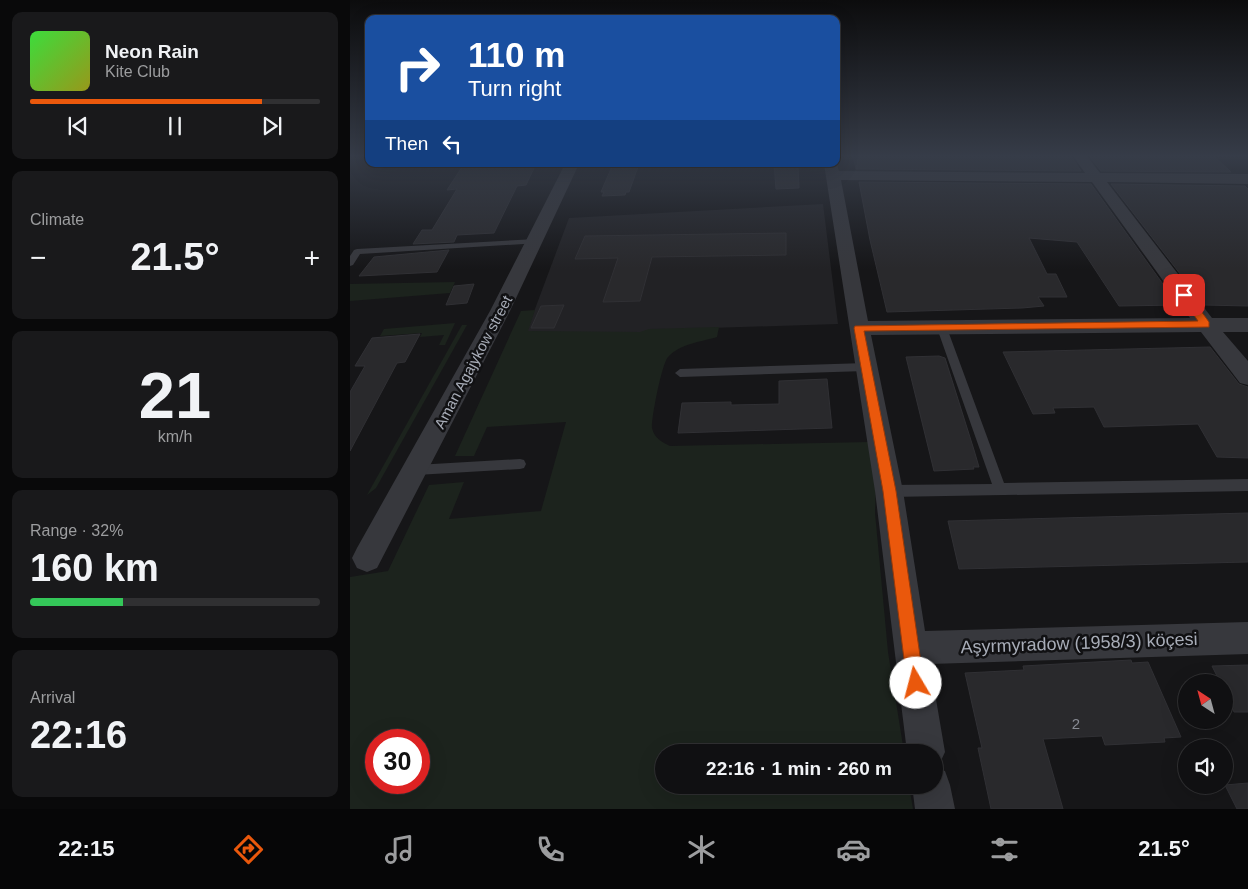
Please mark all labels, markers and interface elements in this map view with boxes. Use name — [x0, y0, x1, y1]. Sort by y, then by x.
icon: right — [385, 35, 450, 100]
text: 110 m — [468, 35, 565, 74]
text: Neon Rain — [105, 41, 199, 62]
text: Kite Club — [105, 63, 170, 80]
text: Turn right — [468, 76, 561, 101]
icon: previous — [64, 112, 92, 140]
icon: pause — [161, 112, 189, 140]
icon: next — [258, 112, 286, 140]
icon: left — [438, 130, 466, 158]
text: Then — [385, 133, 428, 154]
text: Climate — [30, 211, 84, 228]
text: 21.5° — [130, 236, 220, 278]
text: − — [30, 242, 46, 273]
text: + — [304, 242, 320, 273]
pin — [1163, 274, 1205, 316]
icon: arrive — [1170, 281, 1198, 309]
street label: Aman Agajykow street — [431, 292, 516, 432]
text: 21 — [139, 359, 211, 432]
text: km/h — [158, 428, 192, 445]
text: Range · 32% — [30, 522, 123, 539]
text: 160 km — [30, 547, 159, 589]
street label: Aşyrmyradow (1958/3) köçesi — [960, 629, 1198, 657]
position arrow — [889, 656, 941, 708]
north arrow — [1178, 674, 1232, 729]
map controls — [1178, 674, 1233, 794]
text: Arrival — [30, 689, 75, 706]
text: 22:16 — [30, 714, 127, 756]
house number: 2 — [1072, 715, 1080, 732]
speed limit sign: 30 — [365, 729, 430, 794]
button: sound — [1178, 739, 1233, 794]
text: 22:16 · 1 min · 260 m — [706, 758, 892, 779]
icon: directions — [231, 832, 266, 867]
icon: music — [382, 832, 417, 867]
icon: phone — [533, 832, 568, 867]
icon: climate — [684, 832, 719, 867]
icon: car — [836, 832, 871, 867]
icon: filters — [987, 832, 1022, 867]
text: 22:15 — [58, 836, 114, 861]
text: 21.5° — [1138, 836, 1190, 861]

